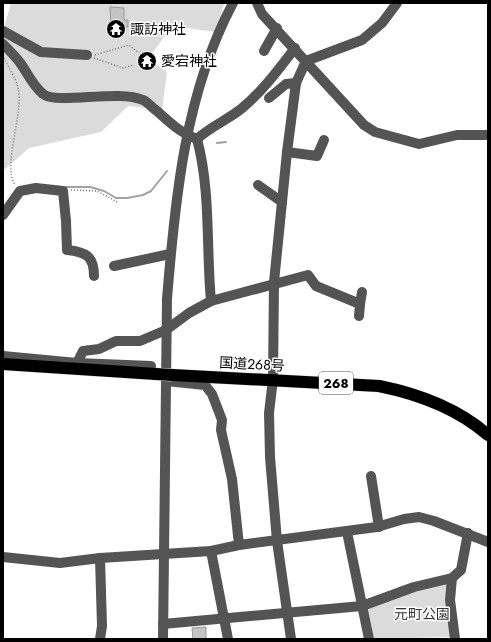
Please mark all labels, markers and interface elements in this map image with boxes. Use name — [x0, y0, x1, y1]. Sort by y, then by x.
temple icon: 諏訪神社 — [105, 18, 127, 40]
place label: 諏訪神社 — [130, 19, 186, 39]
temple icon: 愛宕神社 — [136, 50, 158, 72]
place label: 愛宕神社 — [161, 51, 217, 71]
street label: 国道268号 — [219, 352, 285, 376]
road number: 268 — [319, 372, 353, 394]
park label: 元町公園 — [394, 604, 450, 624]

